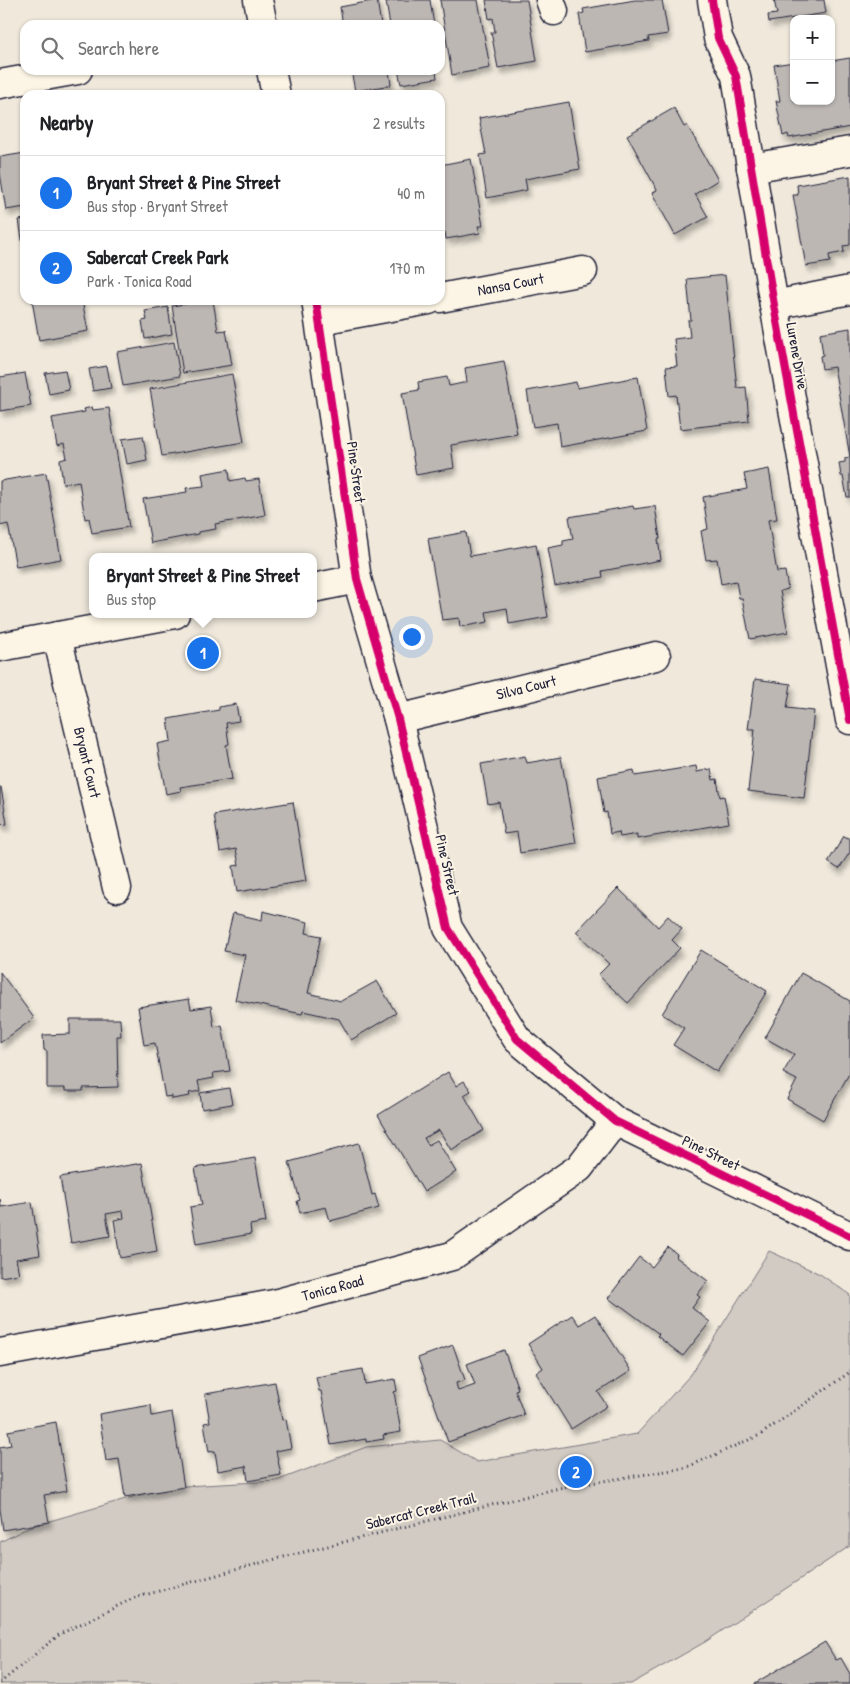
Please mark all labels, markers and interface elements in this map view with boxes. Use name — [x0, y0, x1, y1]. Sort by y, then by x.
map controls — [790, 15, 835, 105]
button: + — [790, 15, 835, 60]
search box — [20, 20, 445, 75]
icon: search — [38, 34, 66, 62]
text: Search here — [78, 35, 159, 61]
button: − — [790, 60, 835, 105]
text: Nearby — [40, 108, 93, 137]
text: 2 results — [373, 112, 425, 134]
text: Bryant Street & Pine Street — [87, 169, 280, 195]
text: 1 — [53, 182, 59, 204]
text: 40 m — [397, 182, 425, 204]
text: Bus stop · Bryant Street — [87, 195, 228, 217]
text: Sabercat Creek Park — [87, 244, 229, 270]
text: 2 — [52, 257, 60, 279]
text: 170 m — [390, 257, 425, 279]
street label: Nansa Court — [476, 267, 546, 301]
text: Park · Tonica Road — [87, 270, 191, 292]
street label: Lurene Drive — [781, 321, 814, 391]
street label: Pine Street — [342, 440, 371, 505]
popup — [89, 553, 317, 618]
text: Bryant Street & Pine Street — [106, 562, 300, 588]
text: Bus stop — [106, 588, 156, 610]
your location — [399, 624, 425, 650]
pin: 1 — [187, 634, 219, 672]
street label: Silva Court — [494, 670, 559, 705]
street label: Bryant Court — [69, 725, 106, 801]
street label: Pine Street — [430, 832, 465, 898]
street label: Pine Street — [679, 1130, 744, 1176]
street label: Tonica Road — [299, 1269, 366, 1306]
pin: 2 — [560, 1453, 592, 1491]
street label: Sabercat Creek Trail — [364, 1487, 478, 1534]

